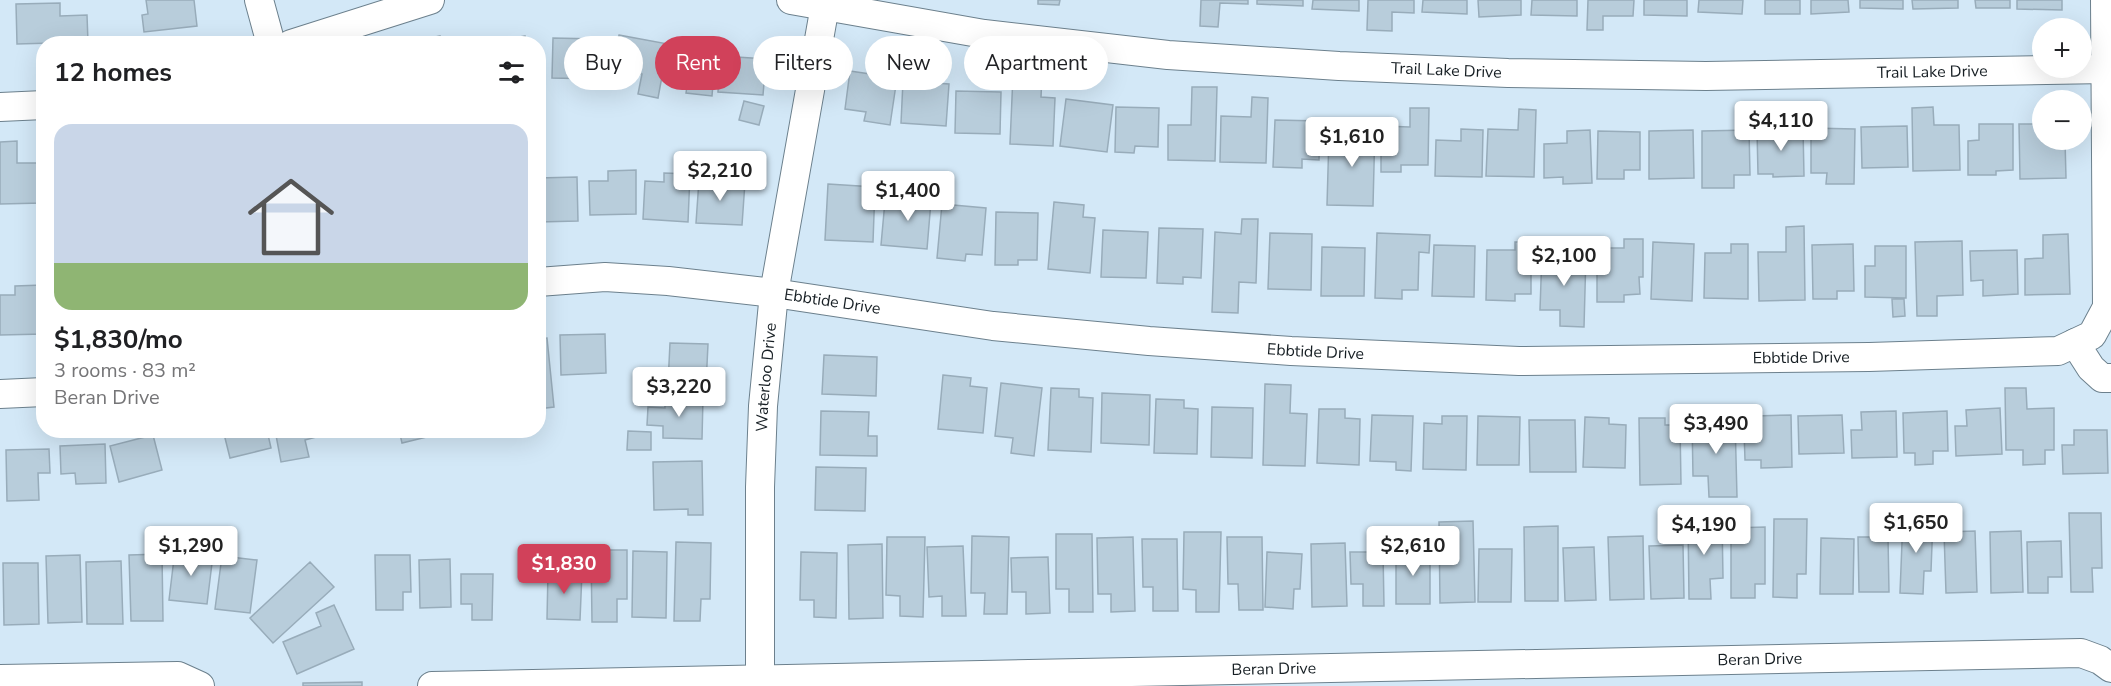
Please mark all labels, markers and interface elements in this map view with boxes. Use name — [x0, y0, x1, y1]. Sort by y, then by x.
map controls — [2032, 18, 2092, 150]
button: + — [2032, 18, 2092, 78]
chip: Buy — [564, 36, 643, 90]
chip: Rent — [655, 36, 741, 90]
chip: Filters — [753, 36, 853, 90]
chip: New — [865, 36, 952, 90]
chip: Apartment — [964, 36, 1108, 90]
text: 12 homes — [54, 55, 172, 90]
icon: filters — [495, 56, 528, 89]
street label: Trail Lake Drive — [1391, 57, 1502, 84]
street label: Trail Lake Drive — [1877, 60, 1988, 84]
button: − — [2032, 90, 2092, 150]
pin: $4,110 — [1732, 101, 1830, 152]
text: $4,110 — [1749, 107, 1813, 134]
pin: $1,610 — [1303, 117, 1401, 168]
text: $1,610 — [1320, 123, 1384, 150]
pin: $2,210 — [671, 151, 769, 202]
text: $2,210 — [688, 157, 752, 184]
icon: home — [237, 163, 345, 271]
pin: $1,400 — [859, 171, 957, 222]
text: $1,400 — [876, 177, 940, 204]
pin: $2,100 — [1515, 236, 1613, 287]
text: $2,100 — [1532, 242, 1596, 269]
street label: Ebbtide Drive — [783, 284, 882, 320]
text: $1,830/mo — [54, 322, 183, 357]
street label: Waterloo Drive — [751, 322, 782, 432]
street label: Ebbtide Drive — [1266, 338, 1364, 365]
street label: Ebbtide Drive — [1753, 346, 1850, 369]
text: 3 rooms · 83 m² — [54, 357, 196, 384]
pin: $3,220 — [630, 367, 728, 418]
text: $3,220 — [647, 373, 711, 400]
text: Beran Drive — [54, 384, 160, 411]
pin: $3,490 — [1667, 404, 1765, 455]
text: $3,490 — [1684, 410, 1748, 437]
pin: $1,650 — [1867, 503, 1965, 554]
pin: $4,190 — [1655, 505, 1753, 556]
text: $1,650 — [1884, 509, 1948, 536]
text: $4,190 — [1672, 511, 1736, 538]
pin: $1,290 — [142, 526, 240, 577]
pin: $2,610 — [1364, 526, 1462, 577]
text: $1,290 — [159, 532, 223, 559]
text: $2,610 — [1381, 532, 1445, 559]
pin: $1,830 — [515, 544, 613, 595]
text: $1,830 — [532, 550, 596, 577]
street label: Beran Drive — [1717, 648, 1802, 671]
street label: Beran Drive — [1231, 657, 1316, 681]

